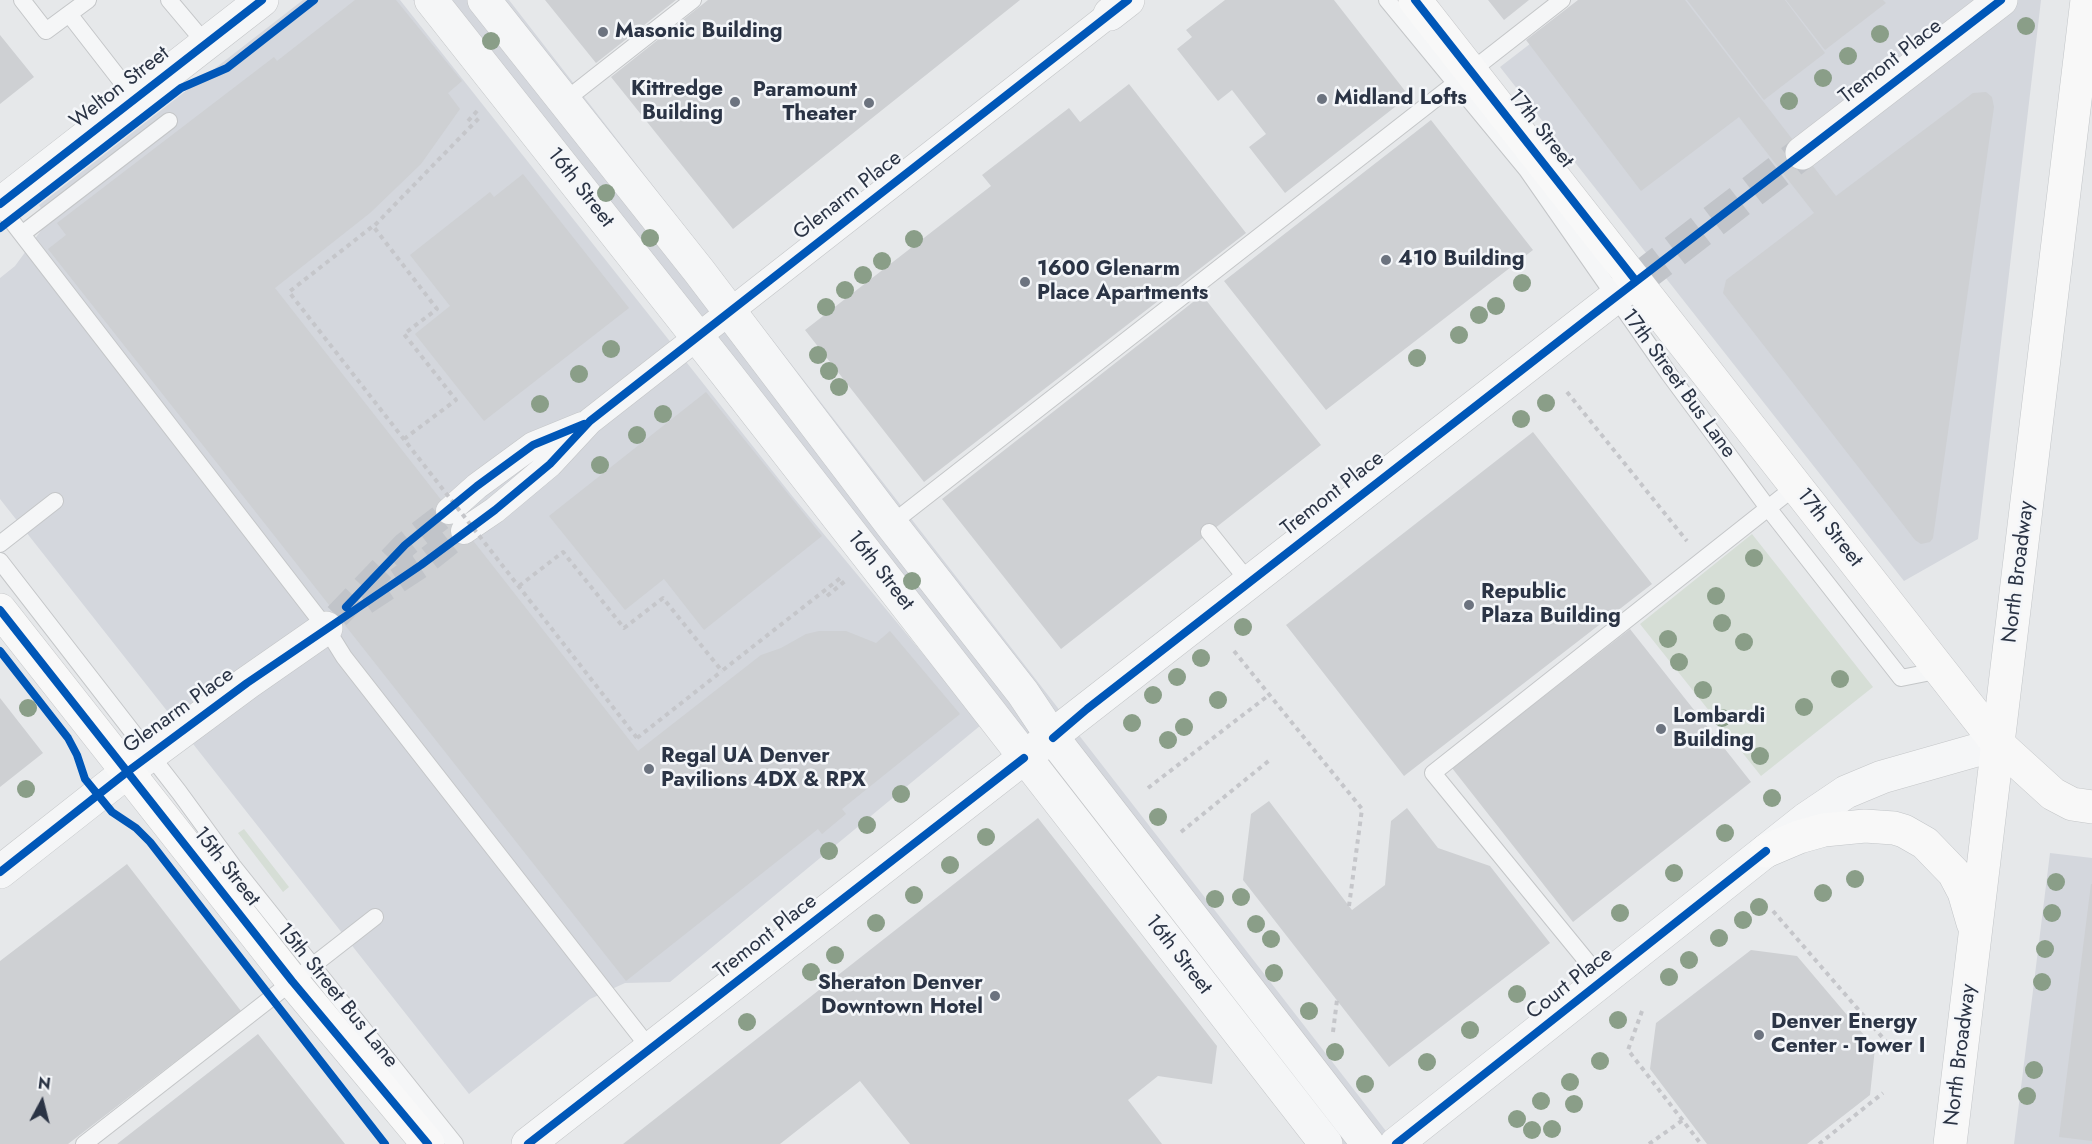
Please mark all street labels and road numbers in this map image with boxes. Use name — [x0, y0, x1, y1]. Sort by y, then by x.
street label: Tremont Place — [1835, 14, 1947, 110]
street label: Welton Street — [65, 42, 175, 134]
street label: 17th Street — [1501, 85, 1579, 173]
street label: 16th Street — [541, 143, 619, 233]
street label: Glenarm Place — [789, 146, 907, 246]
street label: 17th Street Bus Lane — [1615, 305, 1741, 463]
street label: Tremont Place — [1277, 446, 1389, 542]
street label: 17th Street — [1790, 484, 1868, 572]
street label: North Broadway — [1998, 500, 2040, 644]
street label: 16th Street — [841, 526, 919, 616]
street label: Glenarm Place — [119, 663, 239, 759]
street label: 15th Street — [187, 822, 265, 912]
street label: Tremont Place — [710, 889, 822, 985]
street label: 16th Street — [1139, 910, 1217, 1000]
street label: 15th Street Bus Lane — [271, 919, 403, 1073]
street label: Court Place — [1522, 942, 1618, 1026]
street label: North Broadway — [1940, 983, 1982, 1127]

